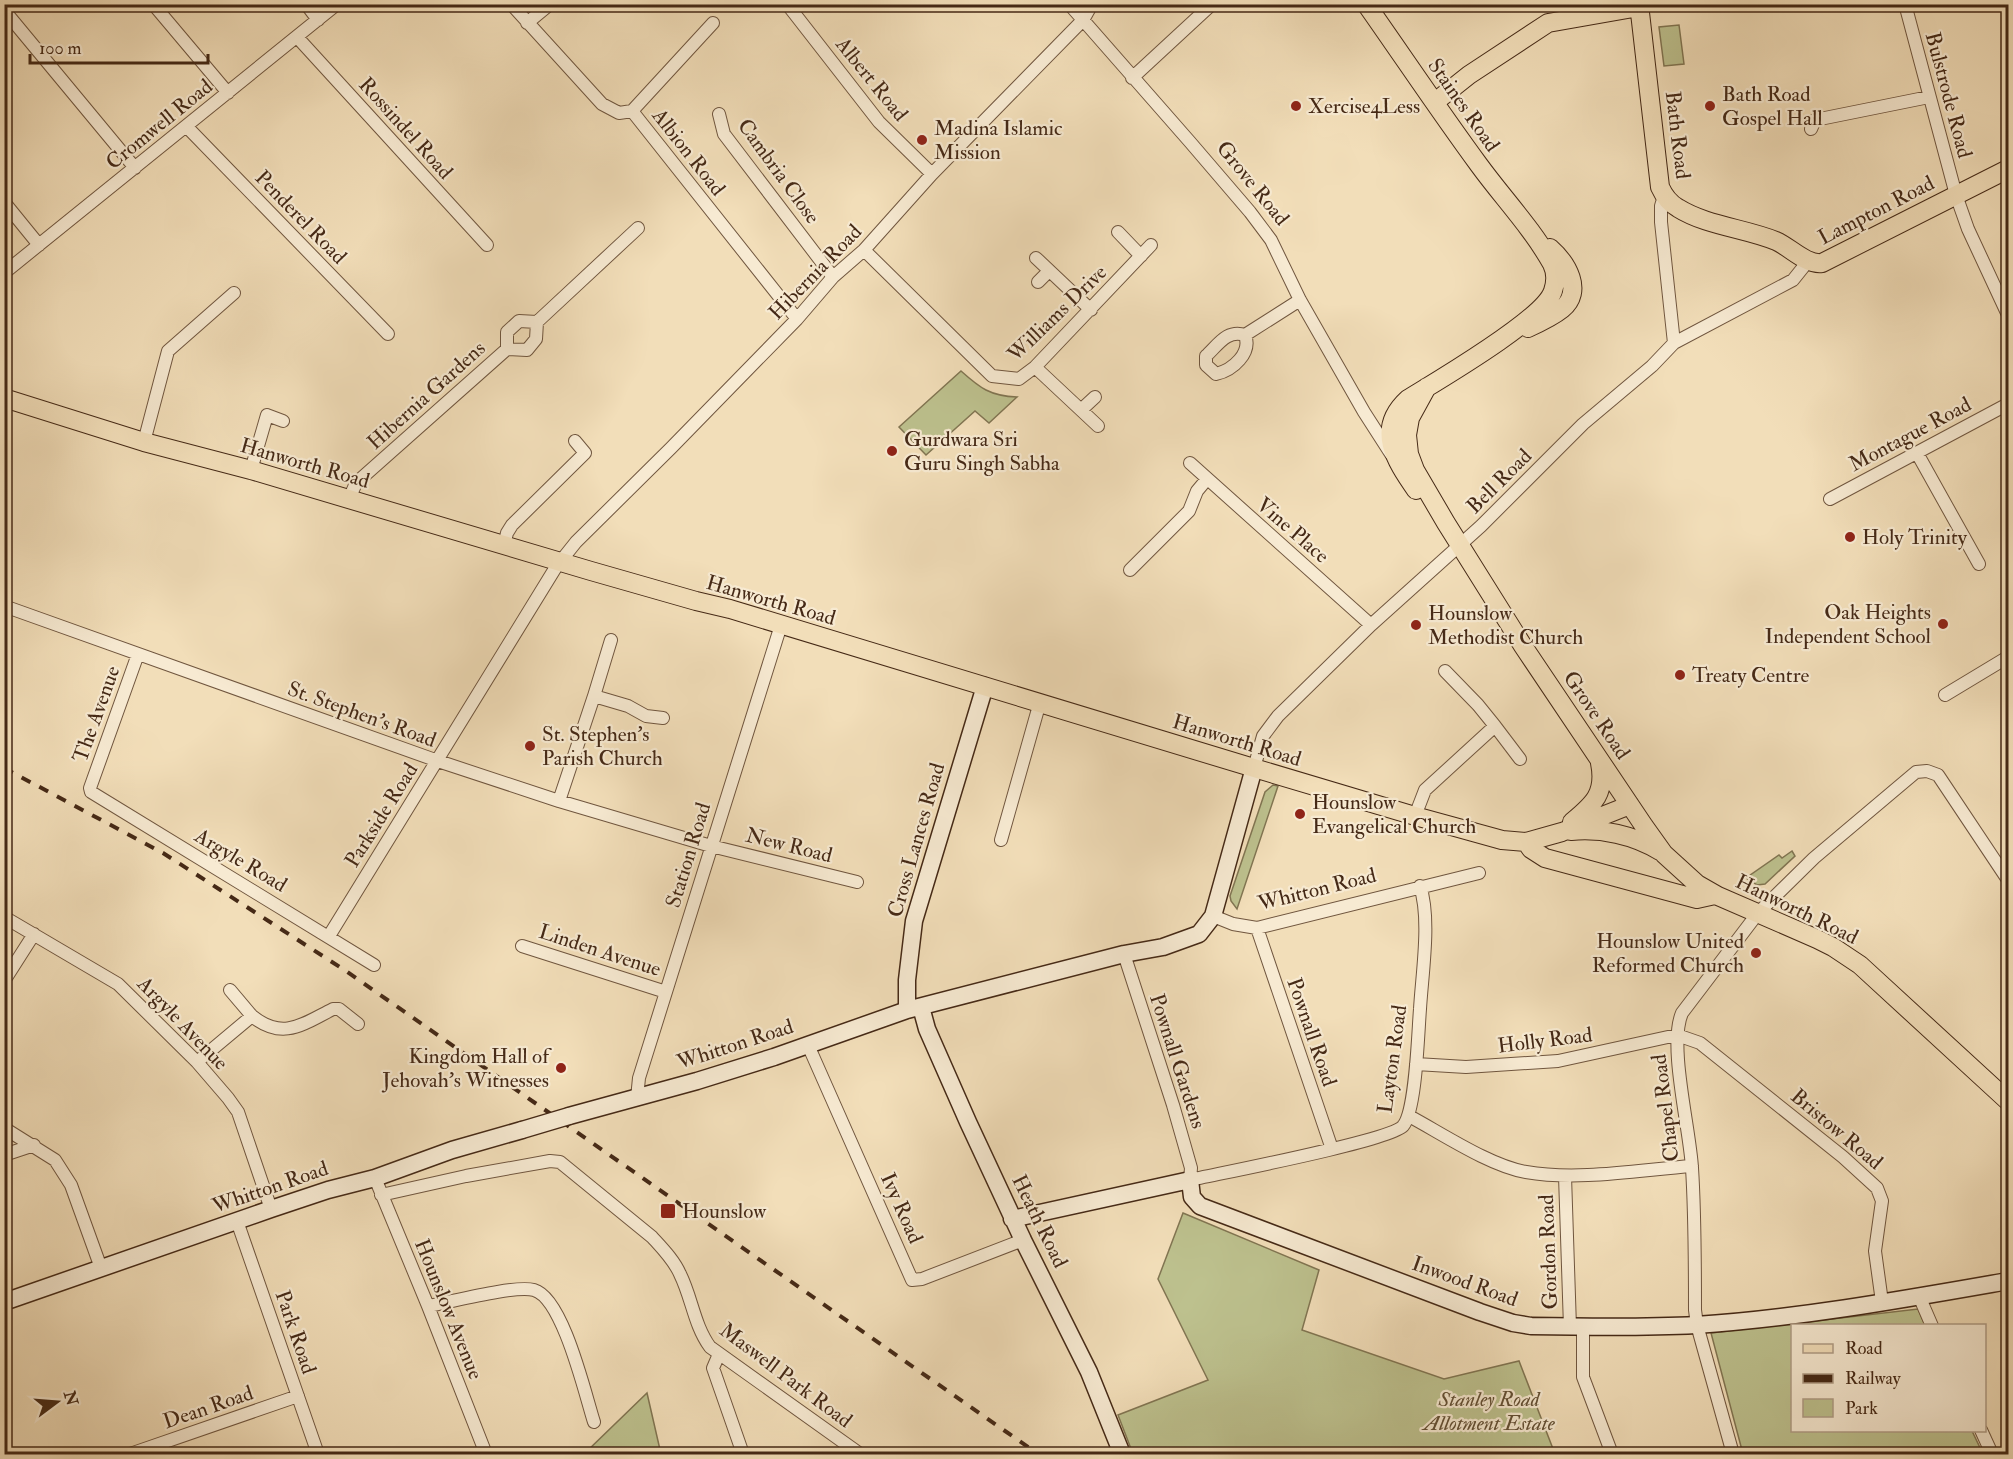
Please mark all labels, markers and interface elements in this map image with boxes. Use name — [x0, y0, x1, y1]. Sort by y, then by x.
scale bar — [30, 27, 208, 65]
street label: Bulstrode Road — [1919, 29, 1978, 162]
street label: Albert Road — [829, 31, 914, 127]
text: 100 m — [39, 37, 82, 60]
street label: Staines Road — [1422, 53, 1506, 158]
street label: Rossindel Road — [353, 72, 459, 186]
street label: Cromwell Road — [100, 73, 219, 176]
place label: Bath Road Gospel Hall — [1722, 81, 1823, 132]
street label: Bath Road — [1659, 89, 1696, 181]
place label: Xercise4Less — [1308, 93, 1420, 120]
marker: Xercise4Less — [1289, 99, 1303, 113]
marker: Bath Road Gospel Hall — [1703, 99, 1717, 113]
street label: Albion Road — [645, 102, 732, 202]
street label: Cambria Close — [731, 113, 826, 229]
place label: Madina Islamic Mission — [934, 115, 1063, 166]
marker: Madina Islamic Mission — [915, 133, 929, 147]
street label: Grove Road — [1210, 135, 1295, 232]
street label: Penderel Road — [249, 165, 353, 271]
street label: Lampton Road — [1814, 169, 1939, 251]
street label: Hibernia Road — [763, 218, 868, 326]
street label: Williams Drive — [1001, 259, 1113, 368]
street label: Hibernia Gardens — [361, 335, 491, 456]
street label: Montague Road — [1844, 391, 1977, 478]
place label: Gurdwara Sri Guru Singh Sabha — [904, 426, 1060, 477]
street label: Hanworth Road — [237, 432, 373, 495]
street label: Bell Road — [1461, 442, 1538, 520]
marker: Gurdwara Sri Guru Singh Sabha — [885, 444, 899, 458]
street label: Vine Place — [1251, 491, 1335, 570]
place label: Holy Trinity — [1862, 524, 1968, 551]
marker: Holy Trinity — [1843, 530, 1857, 544]
street label: Hanworth Road — [703, 569, 839, 632]
place label: Oak Heights Independent School — [1765, 599, 1932, 650]
place label: Hounslow Methodist Church — [1428, 600, 1583, 651]
marker: Oak Heights Independent School — [1936, 617, 1950, 631]
marker: Hounslow Methodist Church — [1409, 618, 1423, 632]
street label: The Avenue — [67, 662, 126, 766]
place label: Treaty Centre — [1692, 662, 1809, 689]
street label: Grove Road — [1557, 666, 1636, 765]
marker: Treaty Centre — [1673, 668, 1687, 682]
street label: St. Stephen's Road — [284, 675, 440, 754]
street label: Hanworth Road — [1169, 708, 1305, 773]
place label: St. Stephen's Parish Church — [542, 721, 663, 772]
marker: St. Stephen's Parish Church — [523, 739, 537, 753]
street label: Parkside Road — [339, 757, 425, 873]
street label: Cross Lances Road — [882, 759, 952, 920]
place label: Hounslow Evangelical Church — [1312, 789, 1476, 840]
street label: Station Road — [660, 799, 717, 911]
marker: Hounslow Evangelical Church — [1293, 807, 1307, 821]
street label: Argyle Road — [189, 822, 292, 899]
street label: New Road — [743, 822, 836, 869]
street label: Whitton Road — [1254, 862, 1380, 917]
street label: Hanworth Road — [1731, 868, 1863, 951]
street label: Linden Avenue — [535, 918, 664, 983]
place label: Hounslow United Reformed Church — [1592, 928, 1745, 979]
marker: Hounslow United Reformed Church — [1749, 946, 1763, 960]
street label: Argyle Avenue — [131, 970, 234, 1076]
street label: Pownall Road — [1280, 974, 1343, 1091]
street label: Pownall Gardens — [1143, 990, 1212, 1132]
street label: Layton Road — [1372, 1003, 1414, 1115]
street label: Whitton Road — [673, 1013, 797, 1076]
street label: Holly Road — [1496, 1021, 1595, 1060]
place label: Kingdom Hall of Jehovah's Witnesses — [381, 1043, 552, 1094]
street label: Chapel Road — [1645, 1052, 1685, 1163]
marker: Kingdom Hall of Jehovah's Witnesses — [554, 1061, 568, 1075]
street label: Bristow Road — [1785, 1083, 1889, 1176]
street label: Whitton Road — [208, 1155, 332, 1220]
street label: Ivy Road — [874, 1169, 929, 1248]
street label: Heath Road — [1005, 1170, 1074, 1273]
street label: Gordon Road — [1533, 1193, 1564, 1310]
place label: Hounslow — [682, 1198, 767, 1225]
marker: Hounslow — [659, 1202, 677, 1220]
street label: Hounslow Avenue — [408, 1235, 489, 1384]
street label: Inwood Road — [1408, 1250, 1522, 1313]
street label: Park Road — [269, 1287, 323, 1378]
street label: Maswell Park Road — [714, 1317, 858, 1435]
legend — [1791, 1324, 1986, 1432]
text: Road — [1845, 1337, 1883, 1360]
text: Railway — [1845, 1367, 1902, 1390]
north arrow — [27, 1372, 87, 1432]
street label: Dean Road — [159, 1379, 257, 1435]
park label: Stanley Road Allotment Estate — [1421, 1386, 1556, 1437]
text: N — [59, 1388, 82, 1408]
text: Park — [1845, 1397, 1878, 1420]

